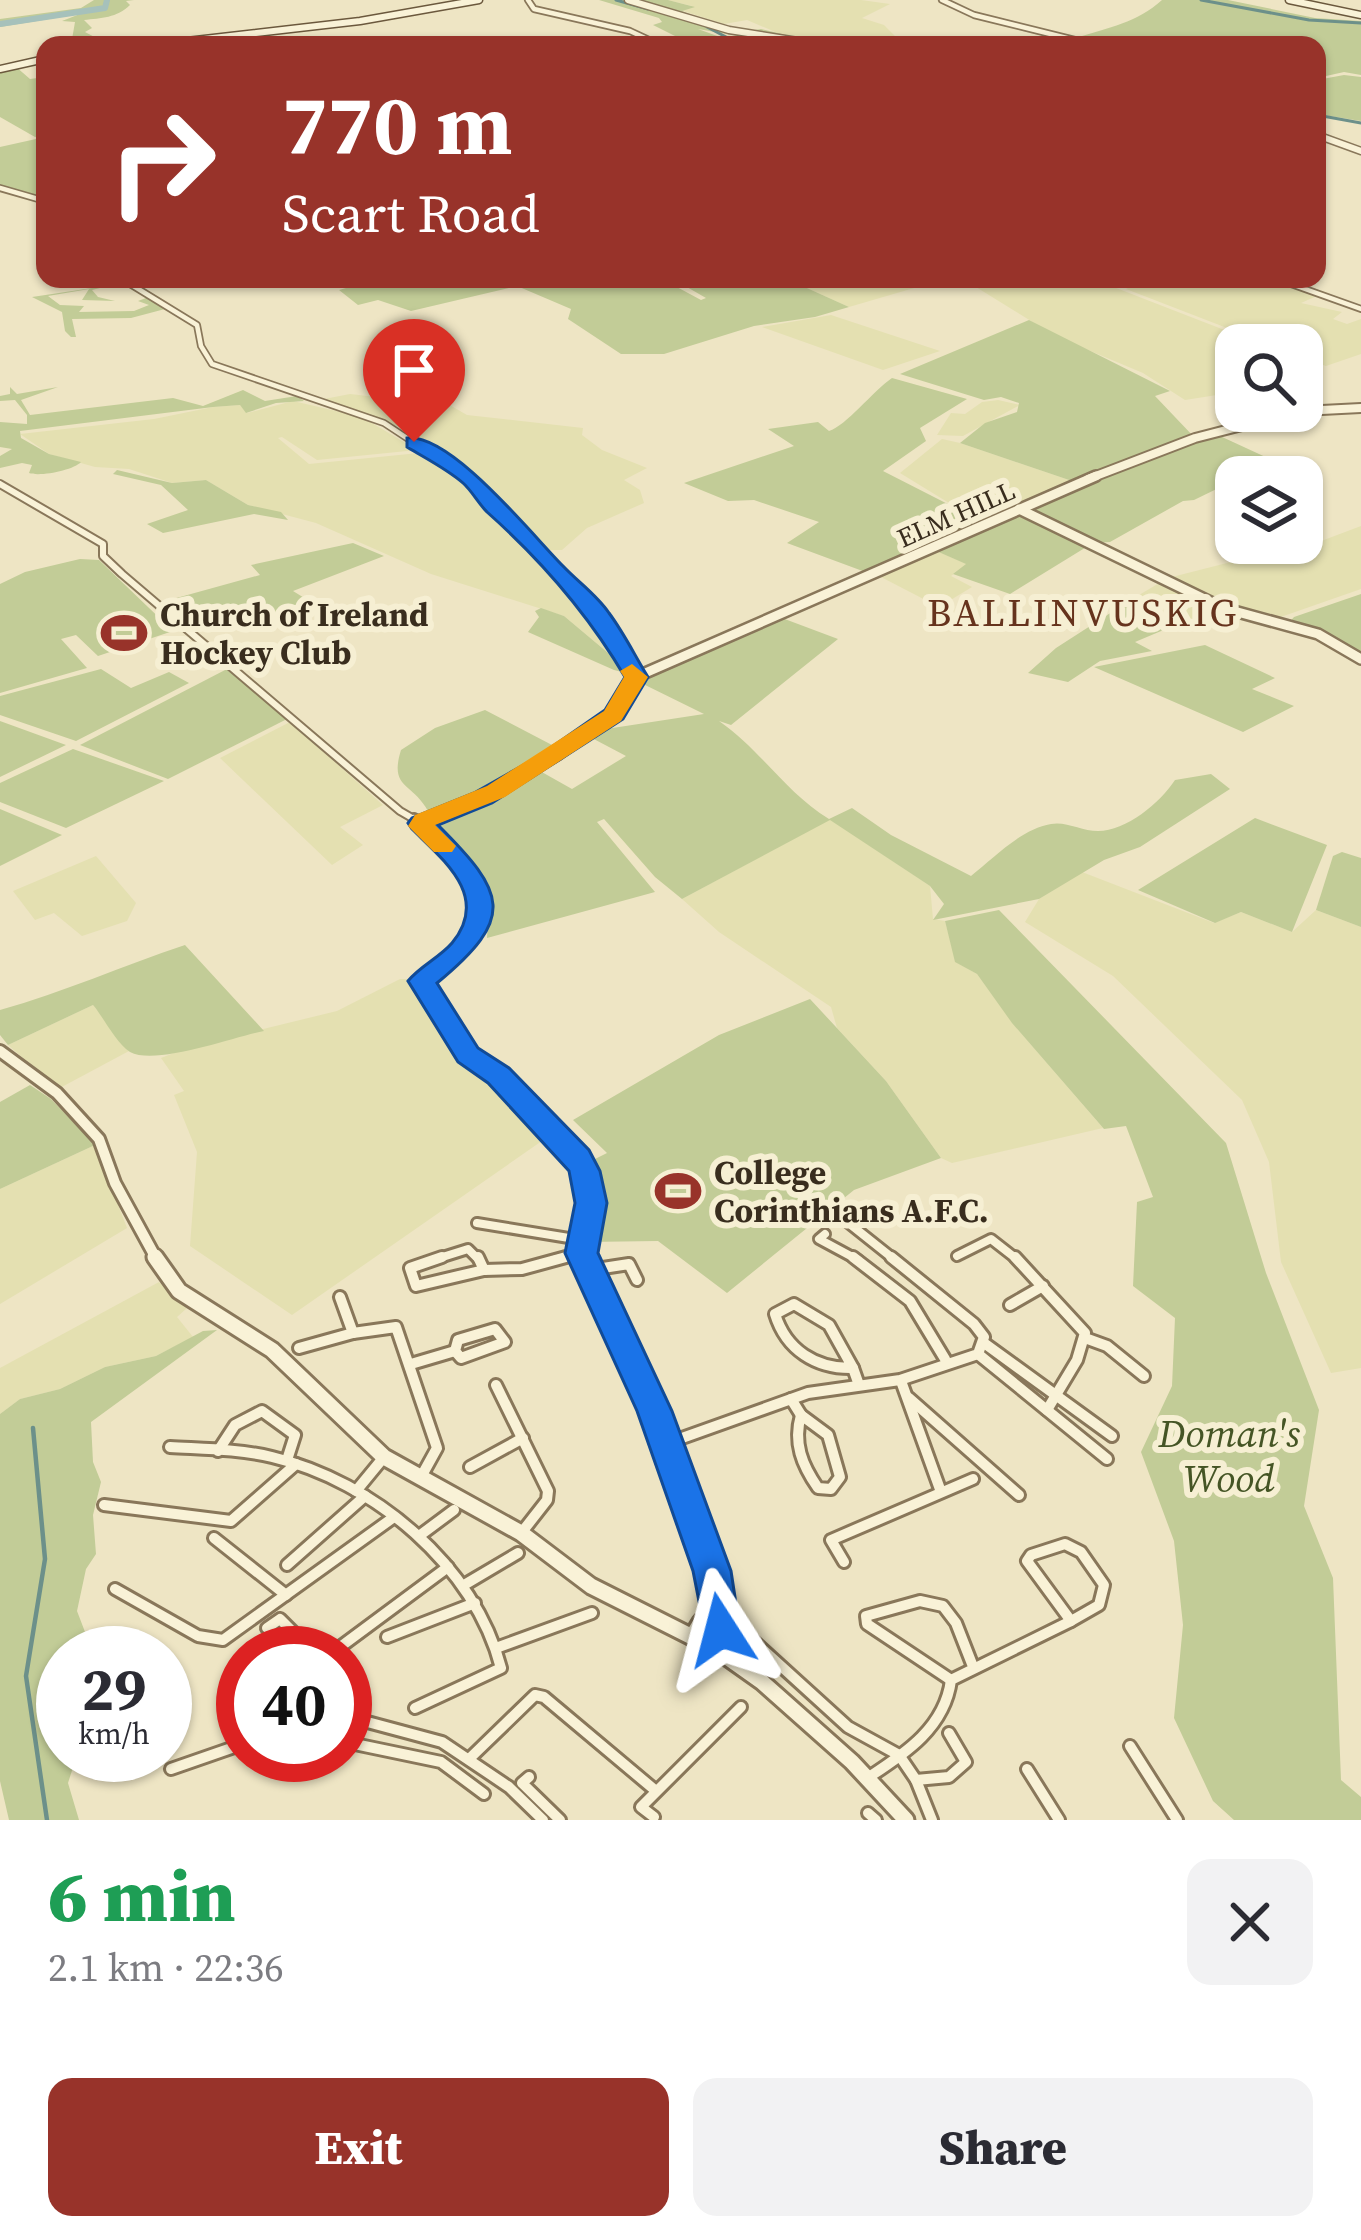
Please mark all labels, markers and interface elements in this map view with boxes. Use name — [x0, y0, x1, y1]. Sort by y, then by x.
text: 770 m — [282, 67, 513, 182]
icon: right — [84, 84, 240, 240]
text: Scart Road — [282, 176, 540, 250]
pin — [363, 319, 465, 442]
map controls — [1215, 324, 1323, 564]
button: search — [1215, 324, 1323, 432]
icon: arrive — [381, 337, 447, 403]
button: layers — [1215, 456, 1323, 564]
street label: ELM HILL — [891, 472, 1021, 556]
district label: BALLINVUSKIG — [927, 586, 1239, 639]
place label: Church of Ireland Hockey Club — [160, 592, 429, 675]
sports icon: Church of Ireland Hockey Club — [99, 608, 149, 658]
place label: College Corinthians A.F.C. — [714, 1150, 989, 1233]
sports icon: College Corinthians A.F.C. — [653, 1166, 703, 1216]
park label: Doman's Wood — [1157, 1407, 1301, 1505]
position arrow — [658, 1567, 784, 1693]
speed limit sign: 40 — [216, 1626, 372, 1782]
text: 29 — [81, 1648, 147, 1730]
text: km/h — [78, 1713, 150, 1754]
text: 6 min — [48, 1846, 236, 1945]
button: close — [1187, 1859, 1313, 1985]
text: 2.1 km · 22:36 — [48, 1941, 284, 1994]
button: Exit — [48, 2078, 669, 2216]
button: Share — [693, 2078, 1313, 2216]

